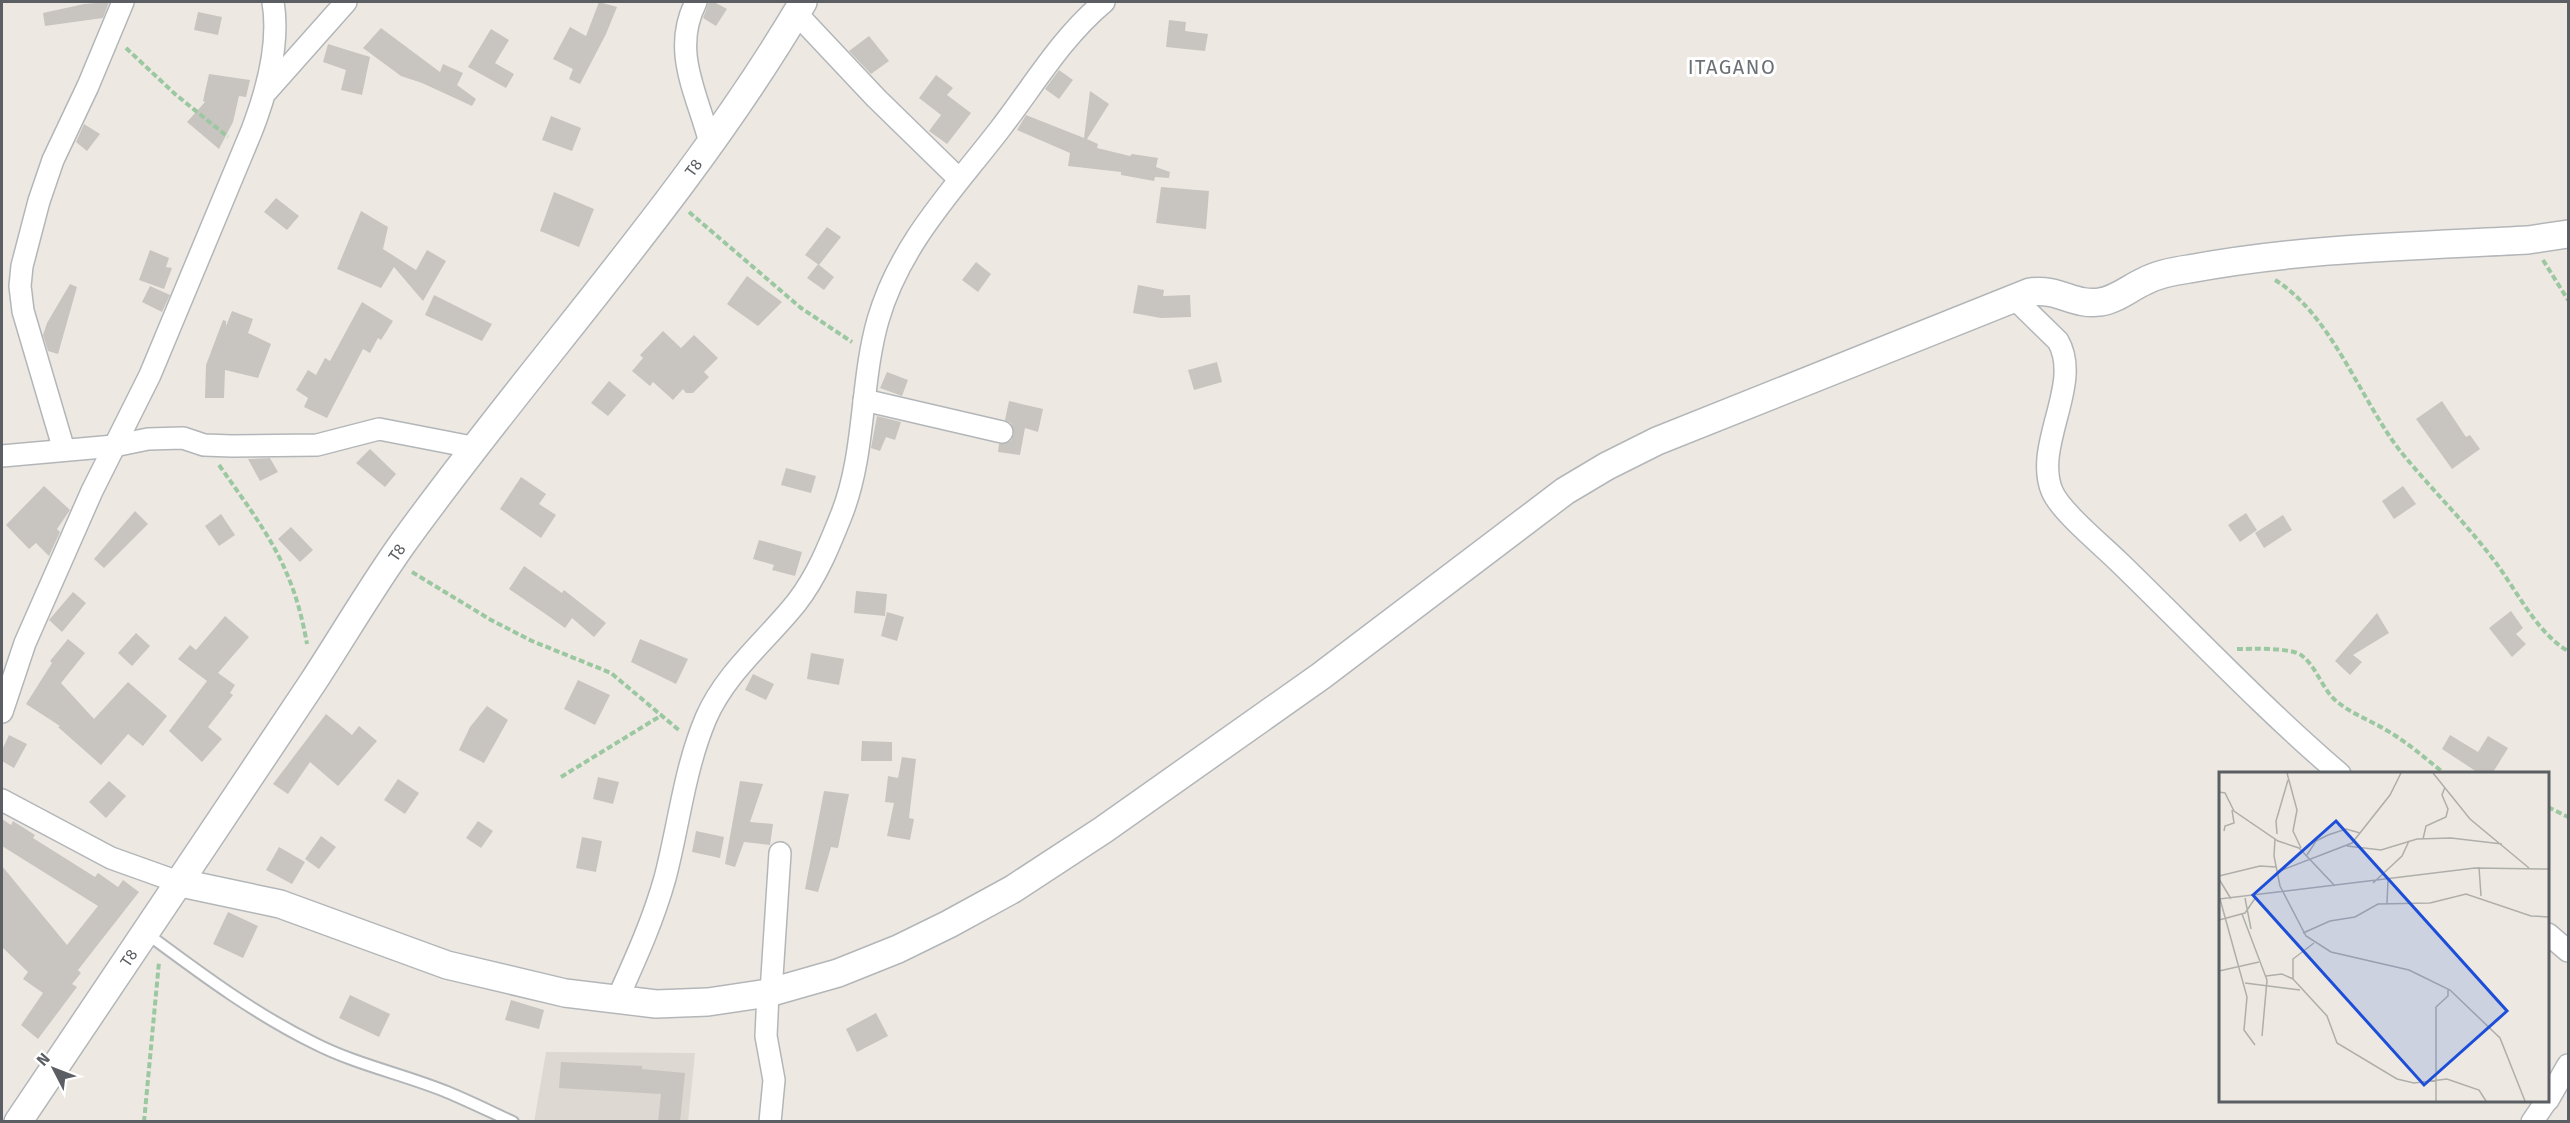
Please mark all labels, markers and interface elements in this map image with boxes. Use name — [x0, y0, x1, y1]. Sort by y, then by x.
district label: ITAGANO — [1688, 55, 1776, 79]
street label: T8 — [681, 155, 706, 180]
street label: T8 — [384, 540, 410, 565]
inset map — [2219, 772, 2549, 1102]
street label: T8 — [116, 945, 142, 970]
north arrow — [24, 1039, 84, 1099]
text: N — [33, 1049, 54, 1070]

